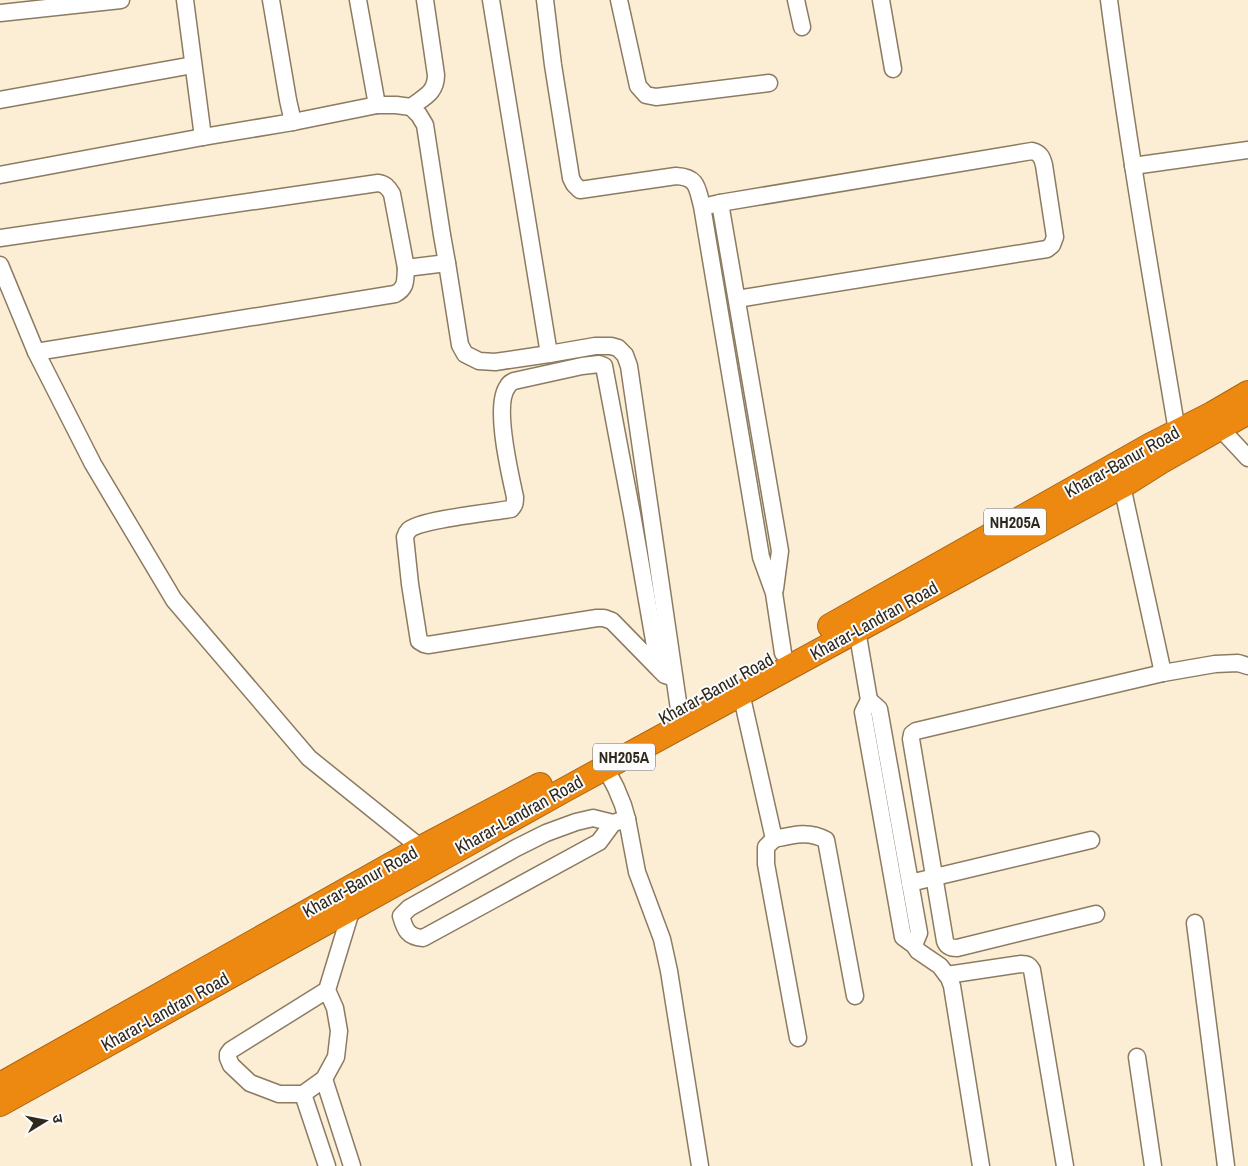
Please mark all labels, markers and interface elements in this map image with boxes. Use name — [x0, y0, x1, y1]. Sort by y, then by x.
street label: Kharar-Banur Road — [1060, 420, 1184, 504]
road number: NH205A — [984, 508, 1046, 536]
street label: Kharar-Landran Road — [805, 575, 942, 666]
street label: Kharar-Banur Road — [654, 647, 778, 731]
road number: NH205A — [593, 744, 655, 770]
street label: Kharar-Landran Road — [450, 769, 587, 860]
street label: Kharar-Banur Road — [298, 840, 422, 924]
street label: Kharar-Landran Road — [96, 966, 233, 1057]
north arrow — [20, 1096, 70, 1146]
text: उ — [48, 1113, 68, 1125]

